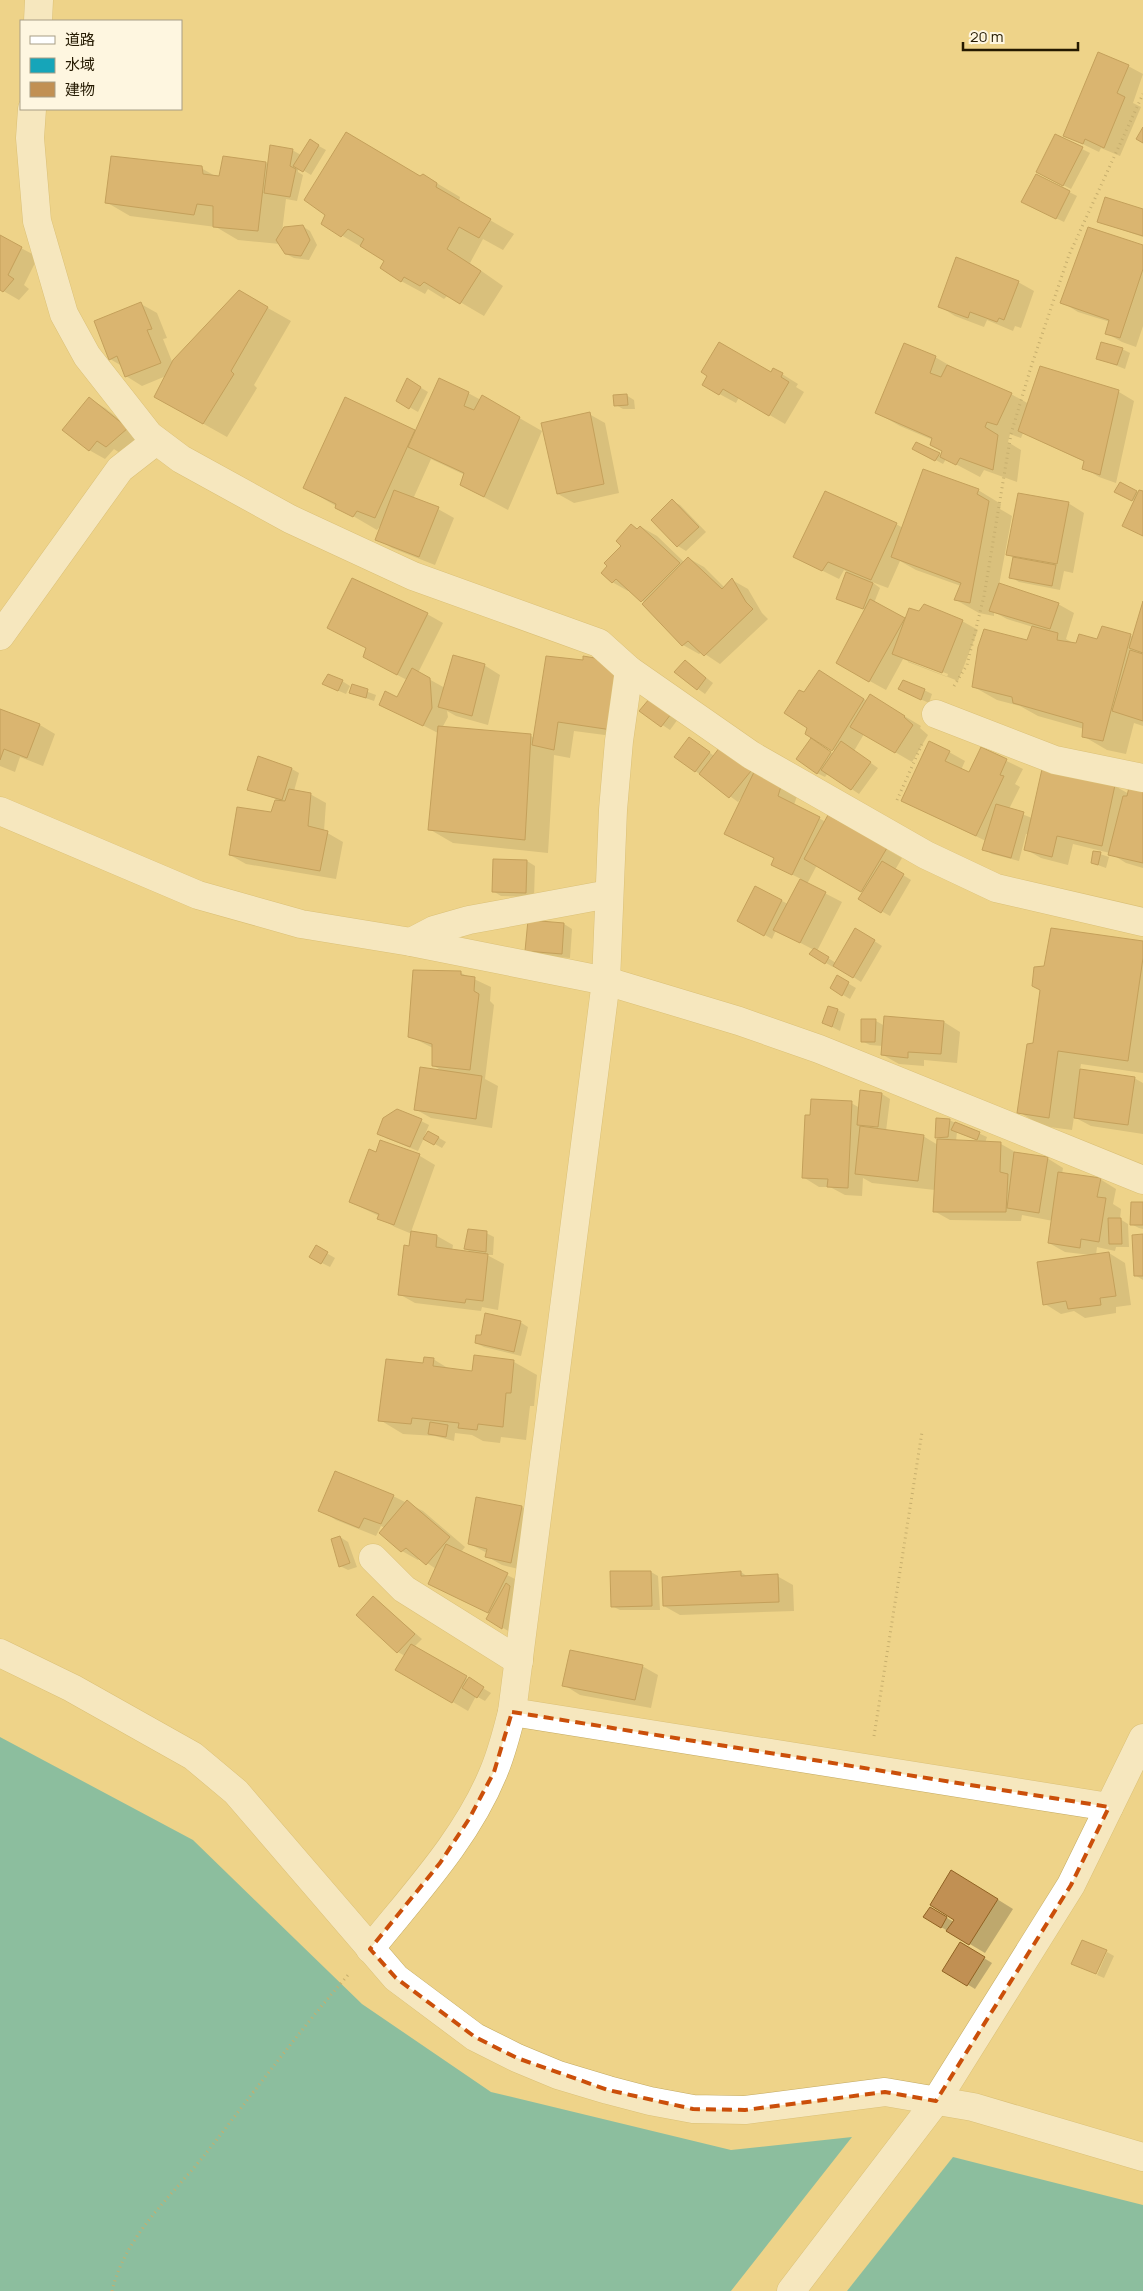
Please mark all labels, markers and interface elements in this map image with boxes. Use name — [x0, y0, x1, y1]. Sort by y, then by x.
legend — [20, 20, 182, 110]
scale bar — [963, 20, 1078, 52]
text: 20 m — [970, 26, 1003, 47]
text: 道路 — [65, 29, 95, 50]
text: 水域 — [65, 54, 95, 75]
text: 建物 — [65, 79, 95, 100]

